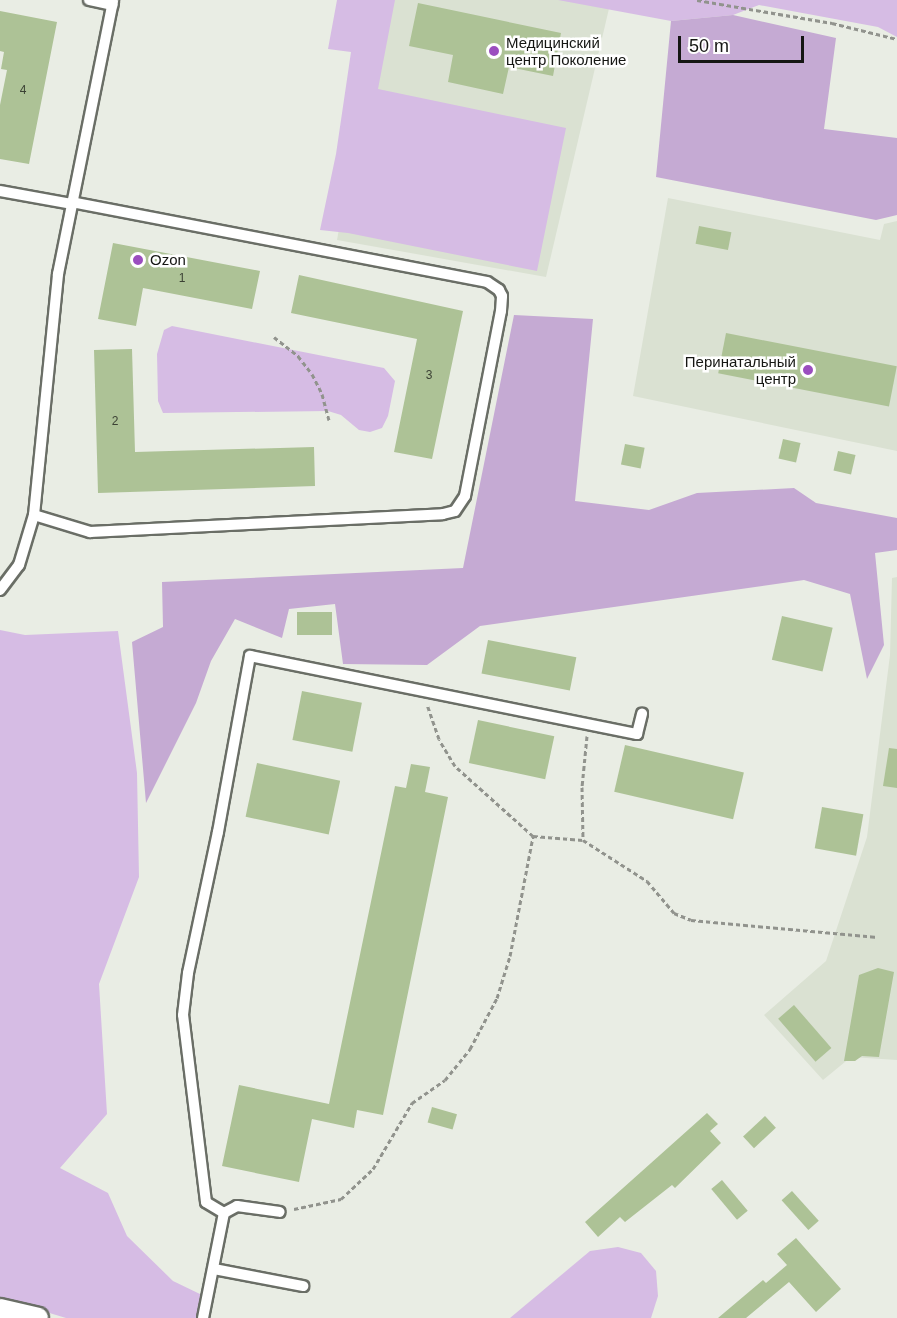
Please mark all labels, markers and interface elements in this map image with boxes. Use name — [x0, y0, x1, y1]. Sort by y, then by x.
scale bar — [681, 24, 807, 62]
place label: Медицинский центр Поколение — [506, 33, 626, 68]
text: 50 m — [689, 36, 729, 56]
marker: Медицинский центр Поколение — [487, 44, 501, 58]
house number: 4 — [20, 84, 26, 98]
place label: Ozon — [150, 251, 186, 269]
marker: Ozon — [131, 253, 145, 267]
house number: 1 — [179, 272, 185, 286]
place label: Перинатальный центр — [685, 352, 796, 387]
marker: Перинатальный центр — [801, 363, 815, 377]
house number: 3 — [426, 369, 432, 383]
house number: 2 — [112, 415, 118, 429]

